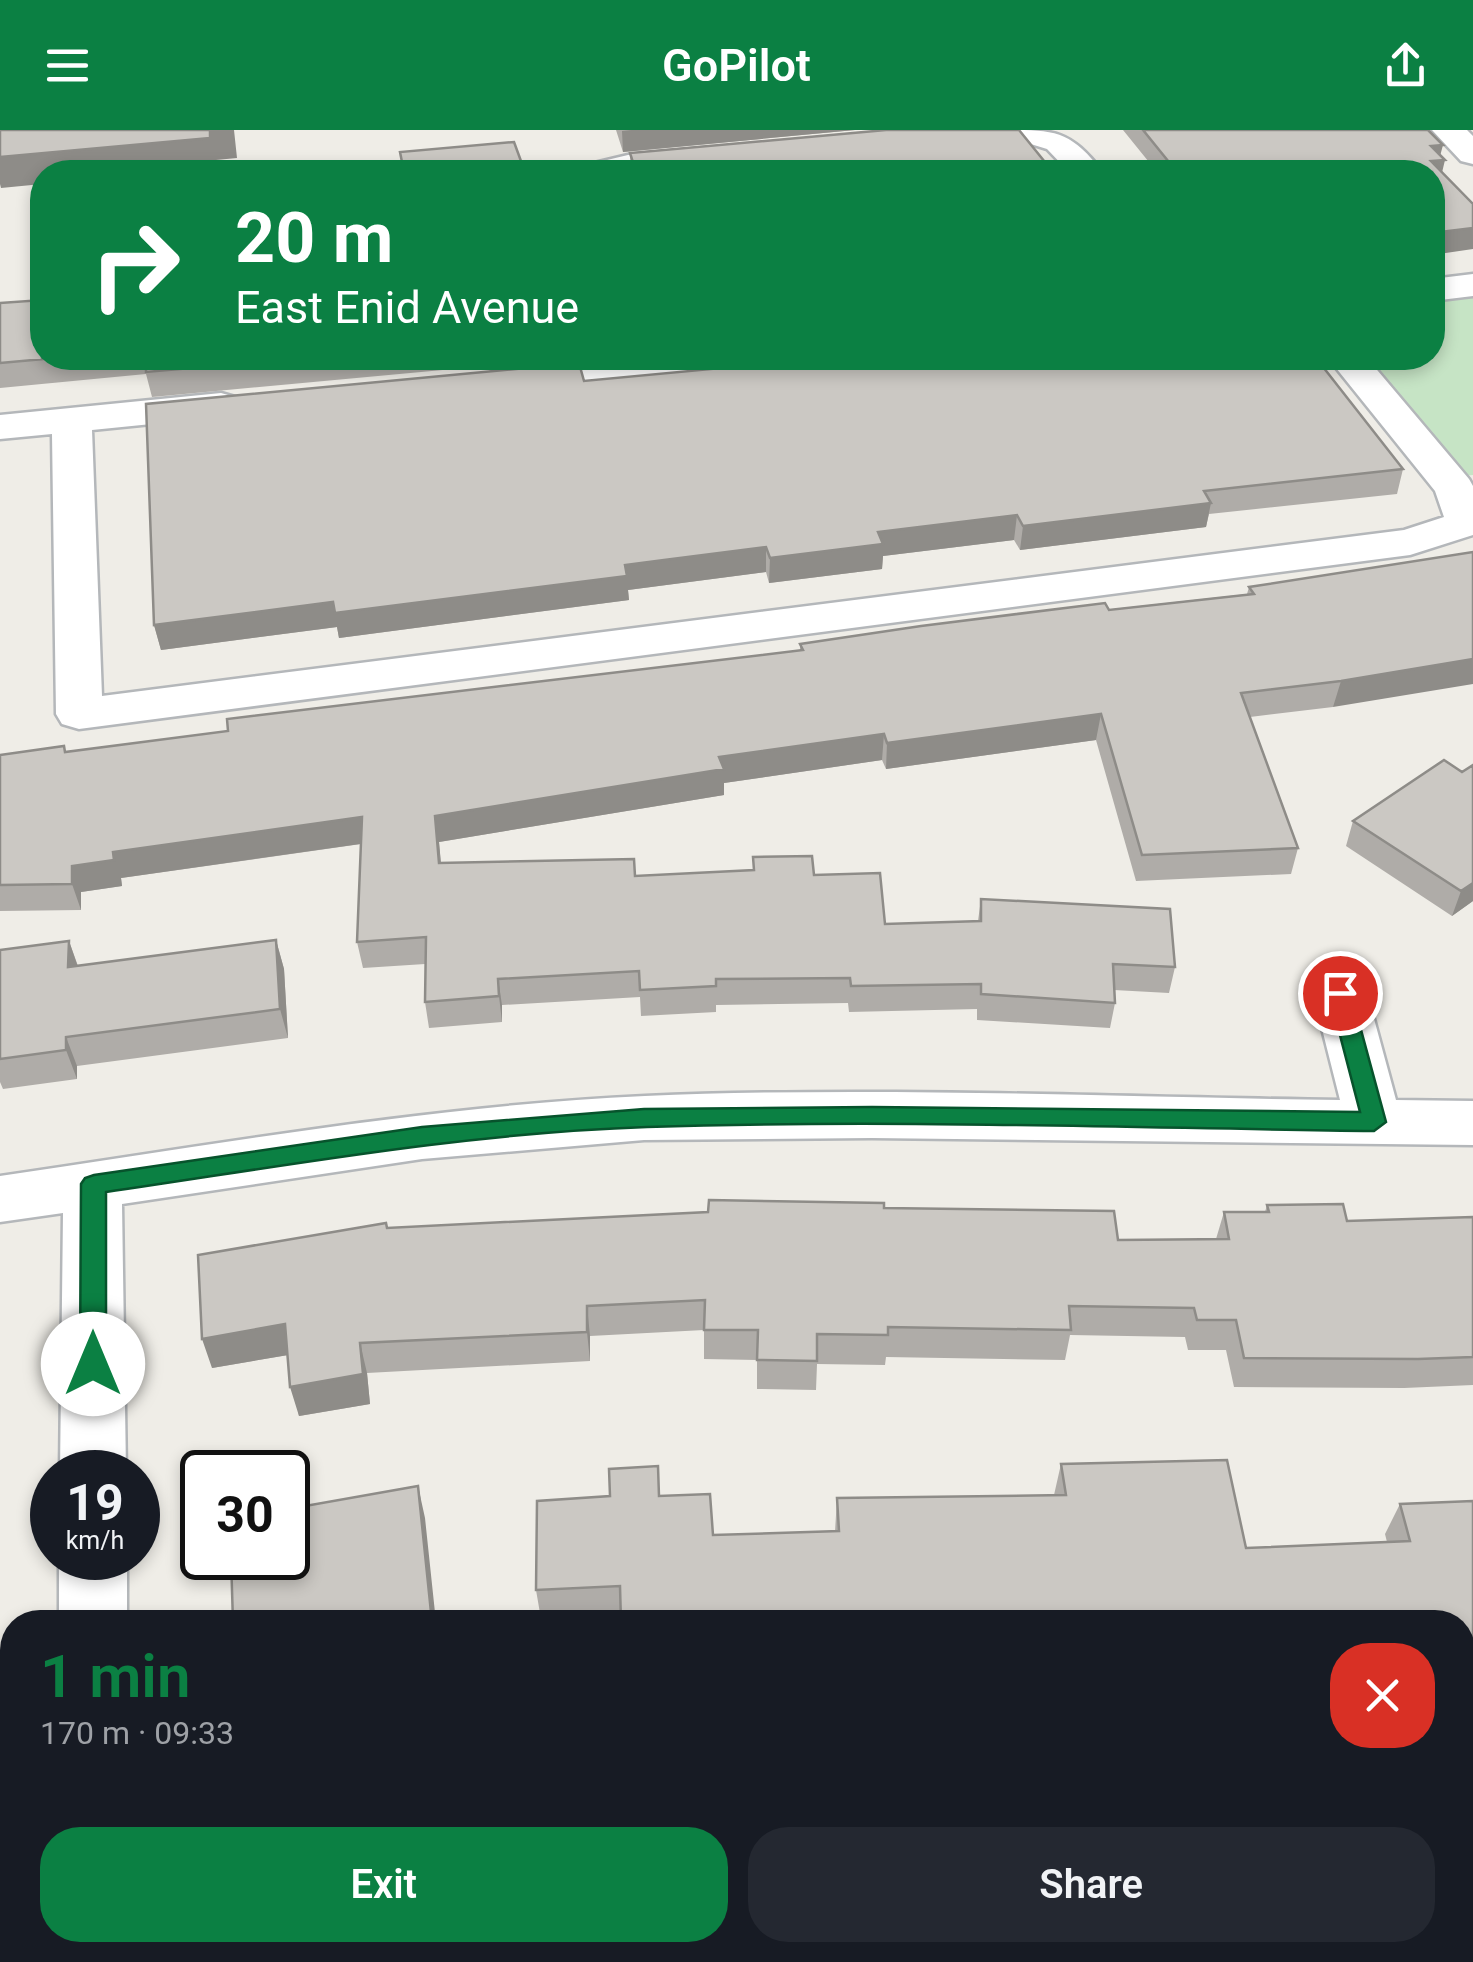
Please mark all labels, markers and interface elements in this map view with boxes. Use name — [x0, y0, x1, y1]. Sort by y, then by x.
icon: menu — [40, 38, 95, 93]
icon: share — [1378, 38, 1433, 93]
text: GoPilot — [662, 39, 811, 92]
text: 20 m — [235, 197, 393, 279]
icon: right — [70, 200, 200, 330]
text: East Enid Avenue — [235, 281, 579, 334]
pin — [1298, 951, 1383, 1036]
icon: arrive — [1313, 966, 1368, 1021]
position arrow — [41, 1312, 145, 1416]
speed limit sign: 30 — [180, 1450, 310, 1580]
text: 19 — [66, 1474, 124, 1532]
text: km/h — [66, 1526, 124, 1555]
text: 1 min — [40, 1641, 190, 1712]
button: close — [1330, 1643, 1435, 1748]
text: 170 m · 09:33 — [40, 1714, 234, 1752]
button: Exit — [40, 1827, 728, 1942]
button: Share — [748, 1827, 1435, 1942]

